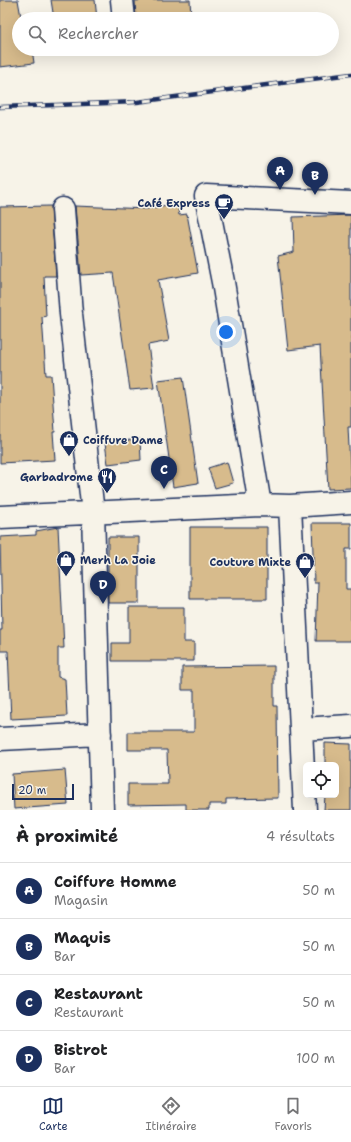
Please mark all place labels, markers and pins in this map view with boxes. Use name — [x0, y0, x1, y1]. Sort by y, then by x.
pin: A — [267, 157, 293, 190]
pin: B — [302, 162, 328, 195]
cafe icon: Café Express — [213, 192, 235, 220]
place label: Café Express — [138, 196, 210, 211]
shop icon: Coiffure Dame — [58, 429, 80, 457]
place label: Coiffure Dame — [83, 433, 163, 448]
pin: C — [151, 456, 177, 489]
restaurant icon: Garbadrome — [96, 466, 118, 494]
place label: Garbadrome — [20, 470, 93, 485]
shop icon: Merh La Joie — [55, 549, 77, 577]
shop icon: Couture Mixte — [294, 551, 316, 579]
place label: Merh La Joie — [80, 553, 156, 568]
place label: Couture Mixte — [210, 555, 291, 570]
pin: D — [90, 571, 116, 604]

